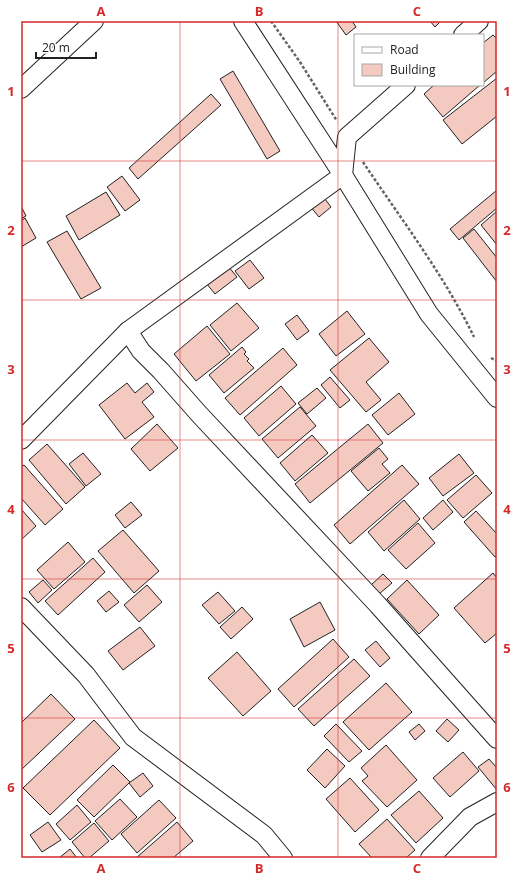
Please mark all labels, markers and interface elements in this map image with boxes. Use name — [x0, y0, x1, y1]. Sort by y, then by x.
text: A — [97, 2, 106, 20]
text: B — [255, 2, 264, 20]
text: C — [413, 2, 421, 20]
scale bar — [36, 34, 96, 60]
legend — [354, 34, 484, 86]
text: 20 m — [42, 39, 70, 56]
text: Road — [390, 41, 419, 58]
text: Building — [390, 61, 436, 78]
text: 1 — [7, 82, 15, 100]
text: 1 — [503, 82, 511, 100]
text: 2 — [7, 221, 15, 239]
text: 2 — [503, 221, 511, 239]
text: 3 — [7, 360, 15, 378]
text: 3 — [503, 360, 511, 378]
text: 4 — [7, 500, 15, 518]
text: 4 — [503, 500, 511, 518]
text: 5 — [7, 639, 15, 657]
text: 5 — [503, 639, 511, 657]
text: 6 — [7, 778, 15, 796]
text: 6 — [503, 778, 511, 796]
text: A — [97, 859, 106, 877]
text: B — [255, 859, 264, 877]
text: C — [413, 859, 421, 877]

